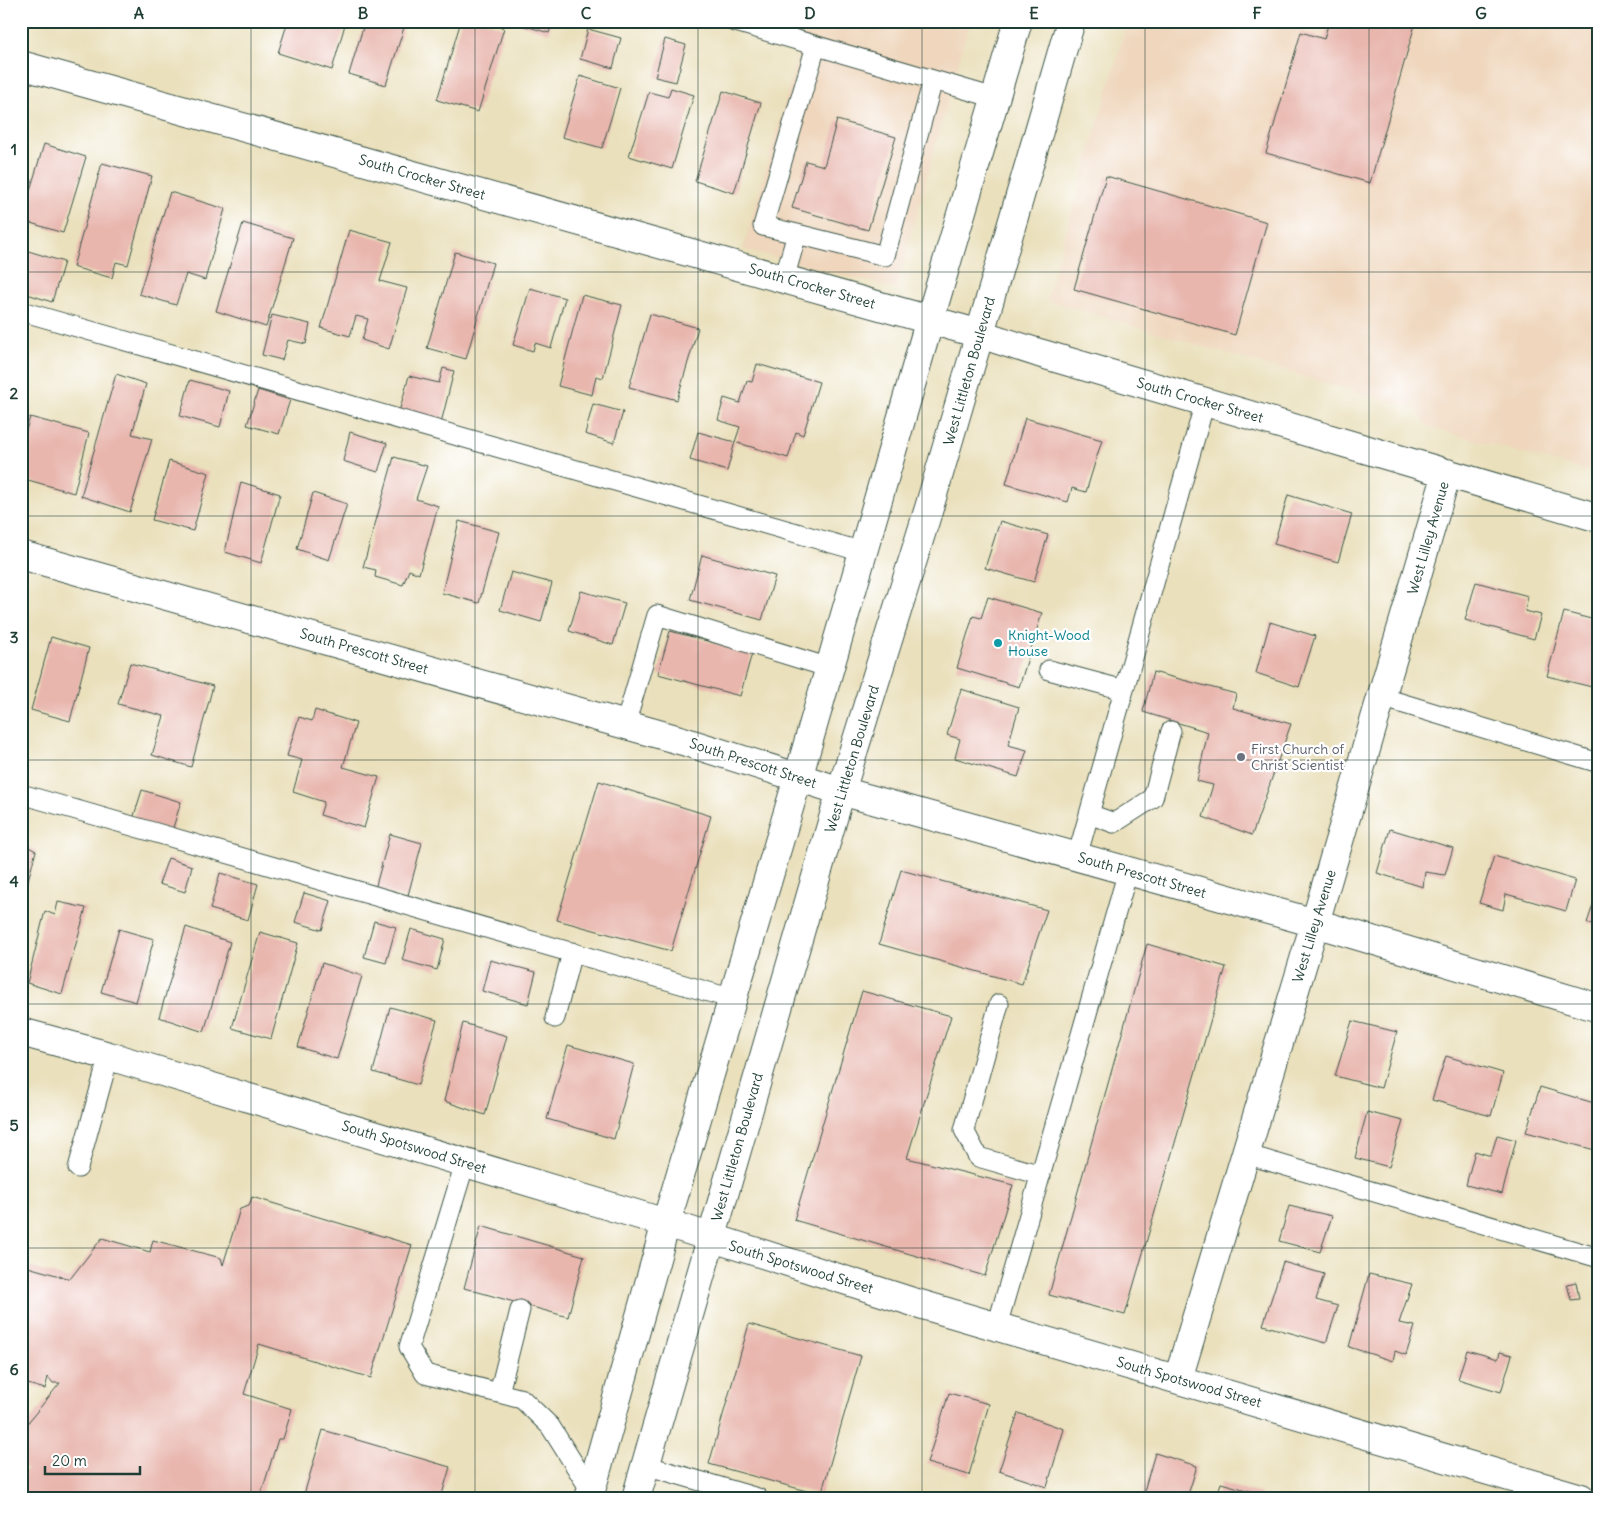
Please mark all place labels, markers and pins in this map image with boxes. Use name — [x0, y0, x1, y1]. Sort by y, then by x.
place label: Knight-Wood House — [1008, 626, 1090, 660]
marker: Knight-Wood House — [992, 637, 1004, 649]
place label: First Church of Christ Scientist — [1251, 740, 1344, 774]
marker: First Church of Christ Scientist — [1235, 751, 1247, 763]

